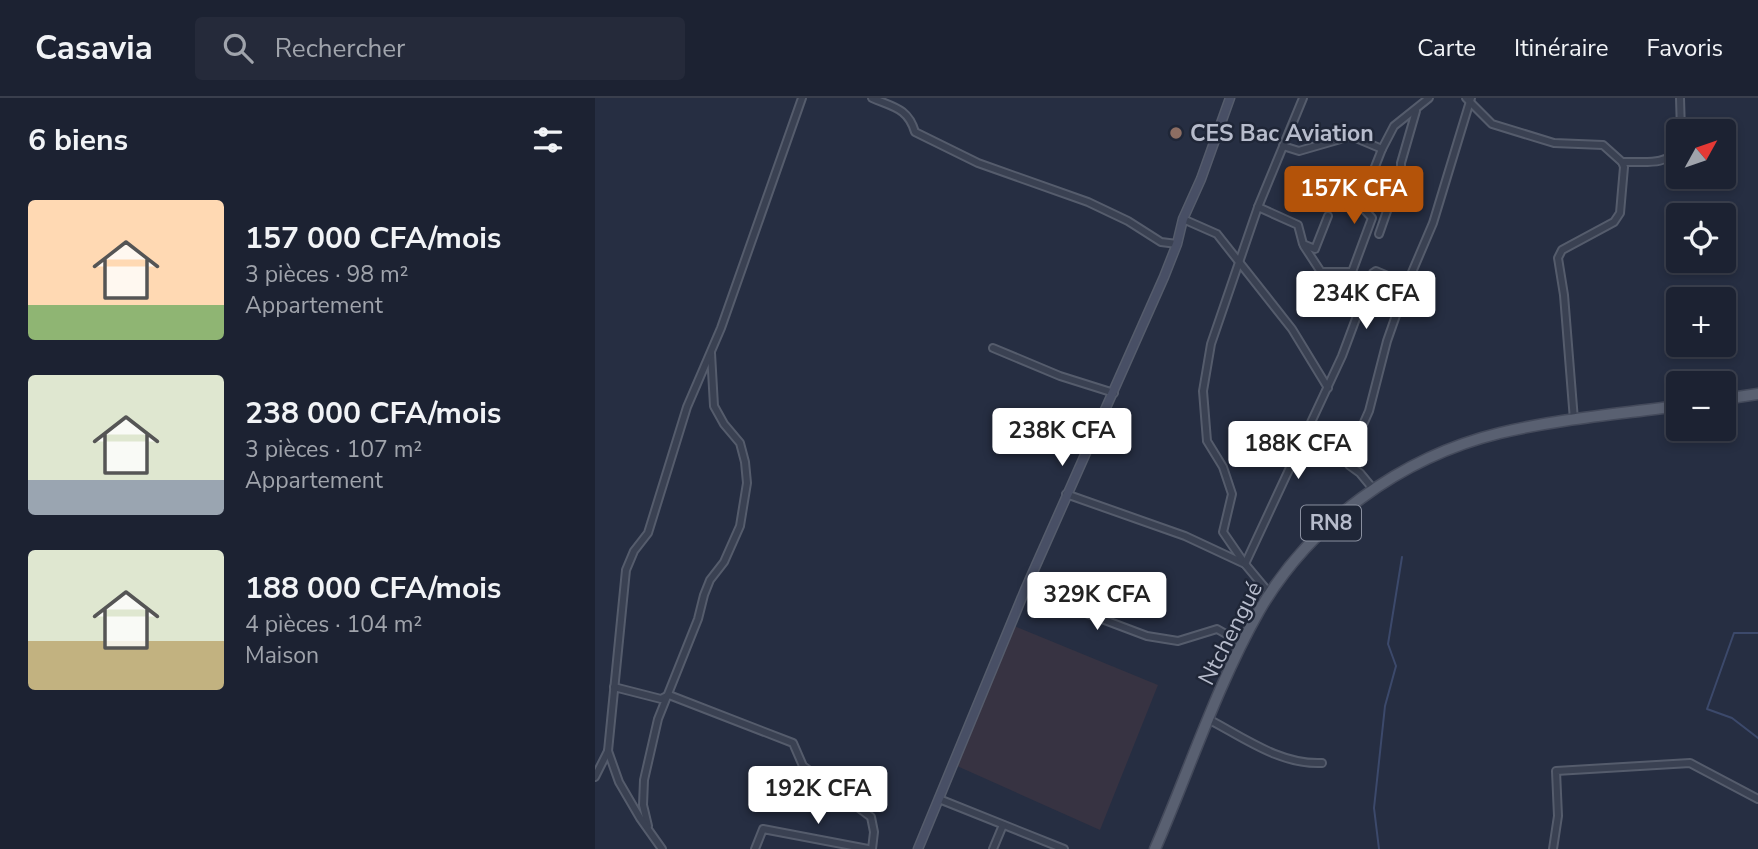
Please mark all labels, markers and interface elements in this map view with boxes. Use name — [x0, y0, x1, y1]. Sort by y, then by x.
search box — [195, 17, 685, 80]
text: Casavia — [35, 26, 153, 71]
icon: search — [219, 29, 257, 67]
text: Rechercher — [275, 31, 405, 66]
text: Carte — [1417, 32, 1476, 64]
text: Itinéraire — [1514, 32, 1608, 64]
text: Favoris — [1646, 32, 1723, 64]
place label: CES Bac Aviation — [1190, 118, 1374, 149]
north arrow — [1666, 119, 1736, 189]
map controls — [1666, 119, 1736, 441]
text: 6 biens — [28, 120, 128, 161]
icon: filters — [529, 121, 567, 159]
marker: CES Bac Aviation — [1168, 125, 1184, 141]
pin: 157K CFA — [1282, 166, 1426, 226]
text: 157K CFA — [1300, 173, 1408, 204]
button: locate — [1666, 203, 1736, 273]
text: 157 000 CFA/mois — [245, 218, 501, 259]
icon: home — [84, 228, 168, 312]
text: 3 pièces · 98 m² — [245, 259, 408, 290]
pin: 234K CFA — [1294, 272, 1438, 331]
text: 234K CFA — [1312, 278, 1420, 309]
button: + — [1666, 287, 1736, 357]
text: Appartement — [245, 290, 383, 321]
button: − — [1666, 371, 1736, 441]
text: 238 000 CFA/mois — [245, 393, 501, 434]
icon: home — [84, 403, 168, 487]
pin: 238K CFA — [990, 408, 1134, 468]
text: 238K CFA — [1008, 415, 1116, 446]
pin: 188K CFA — [1226, 422, 1370, 481]
text: 188K CFA — [1244, 428, 1352, 459]
text: 3 pièces · 107 m² — [245, 434, 422, 465]
text: Appartement — [245, 465, 383, 496]
road number: RN8 — [1301, 506, 1361, 540]
text: 188 000 CFA/mois — [245, 568, 501, 609]
pin: 329K CFA — [1025, 573, 1169, 632]
street label: Ntchengué — [1191, 576, 1270, 690]
icon: home — [84, 578, 168, 662]
text: 329K CFA — [1043, 579, 1151, 610]
text: 4 pièces · 104 m² — [245, 609, 422, 640]
text: Maison — [245, 640, 319, 671]
pin: 192K CFA — [746, 766, 890, 826]
text: 192K CFA — [764, 773, 872, 804]

